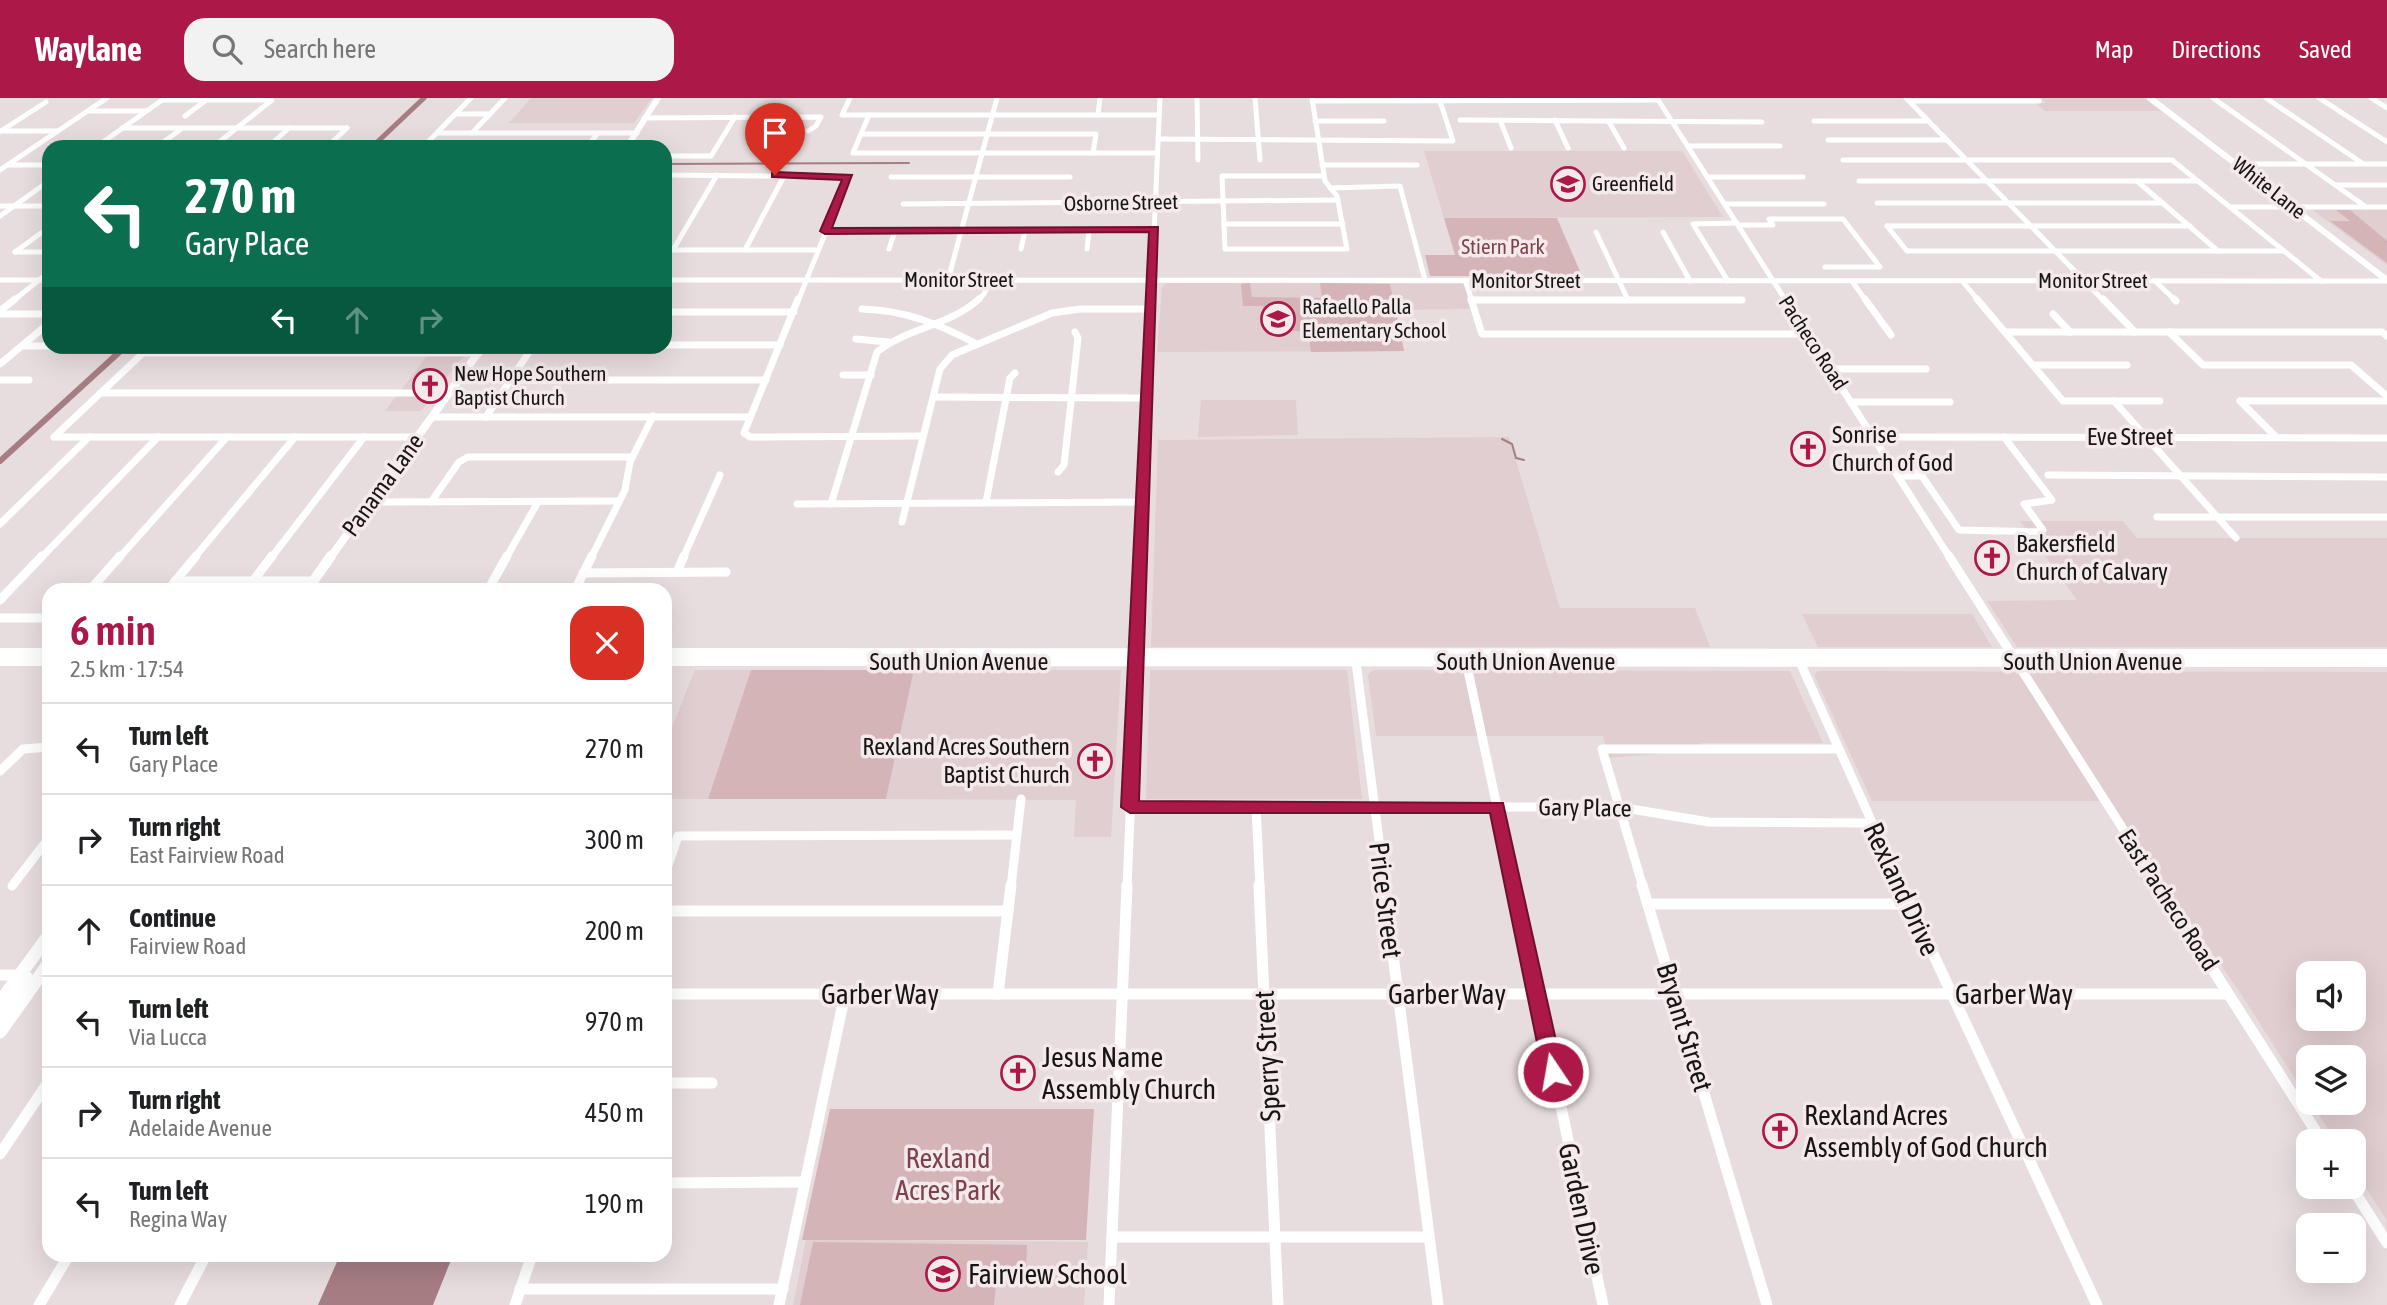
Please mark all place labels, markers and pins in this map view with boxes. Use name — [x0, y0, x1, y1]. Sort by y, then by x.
pin — [745, 103, 805, 175]
school or university icon: Greenfield — [1549, 165, 1587, 203]
place label: Greenfield — [1592, 171, 1674, 195]
place label: Rafaello Palla Elementary School — [1302, 294, 1447, 342]
school or university icon: Rafaello Palla Elementary School — [1259, 300, 1297, 338]
place label: New Hope Southern Baptist Church — [454, 361, 607, 409]
church icon: New Hope Southern Baptist Church — [411, 367, 449, 405]
place label: Sonrise Church of God — [1832, 421, 1954, 476]
church icon: Sonrise Church of God — [1789, 430, 1827, 468]
place label: Bakersfield Church of Calvary — [2016, 530, 2168, 585]
church icon: Bakersfield Church of Calvary — [1973, 539, 2011, 577]
place label: Rexland Acres Southern Baptist Church — [862, 733, 1070, 788]
church icon: Rexland Acres Southern Baptist Church — [1076, 742, 1114, 780]
place label: Jesus Name Assembly Church — [1042, 1041, 1216, 1105]
church icon: Jesus Name Assembly Church — [999, 1054, 1037, 1092]
place label: Rexland Acres Assembly of God Church — [1804, 1099, 2048, 1163]
church icon: Rexland Acres Assembly of God Church — [1761, 1112, 1799, 1150]
school or university icon: Fairview School — [924, 1255, 962, 1293]
place label: Fairview School — [968, 1258, 1127, 1290]

